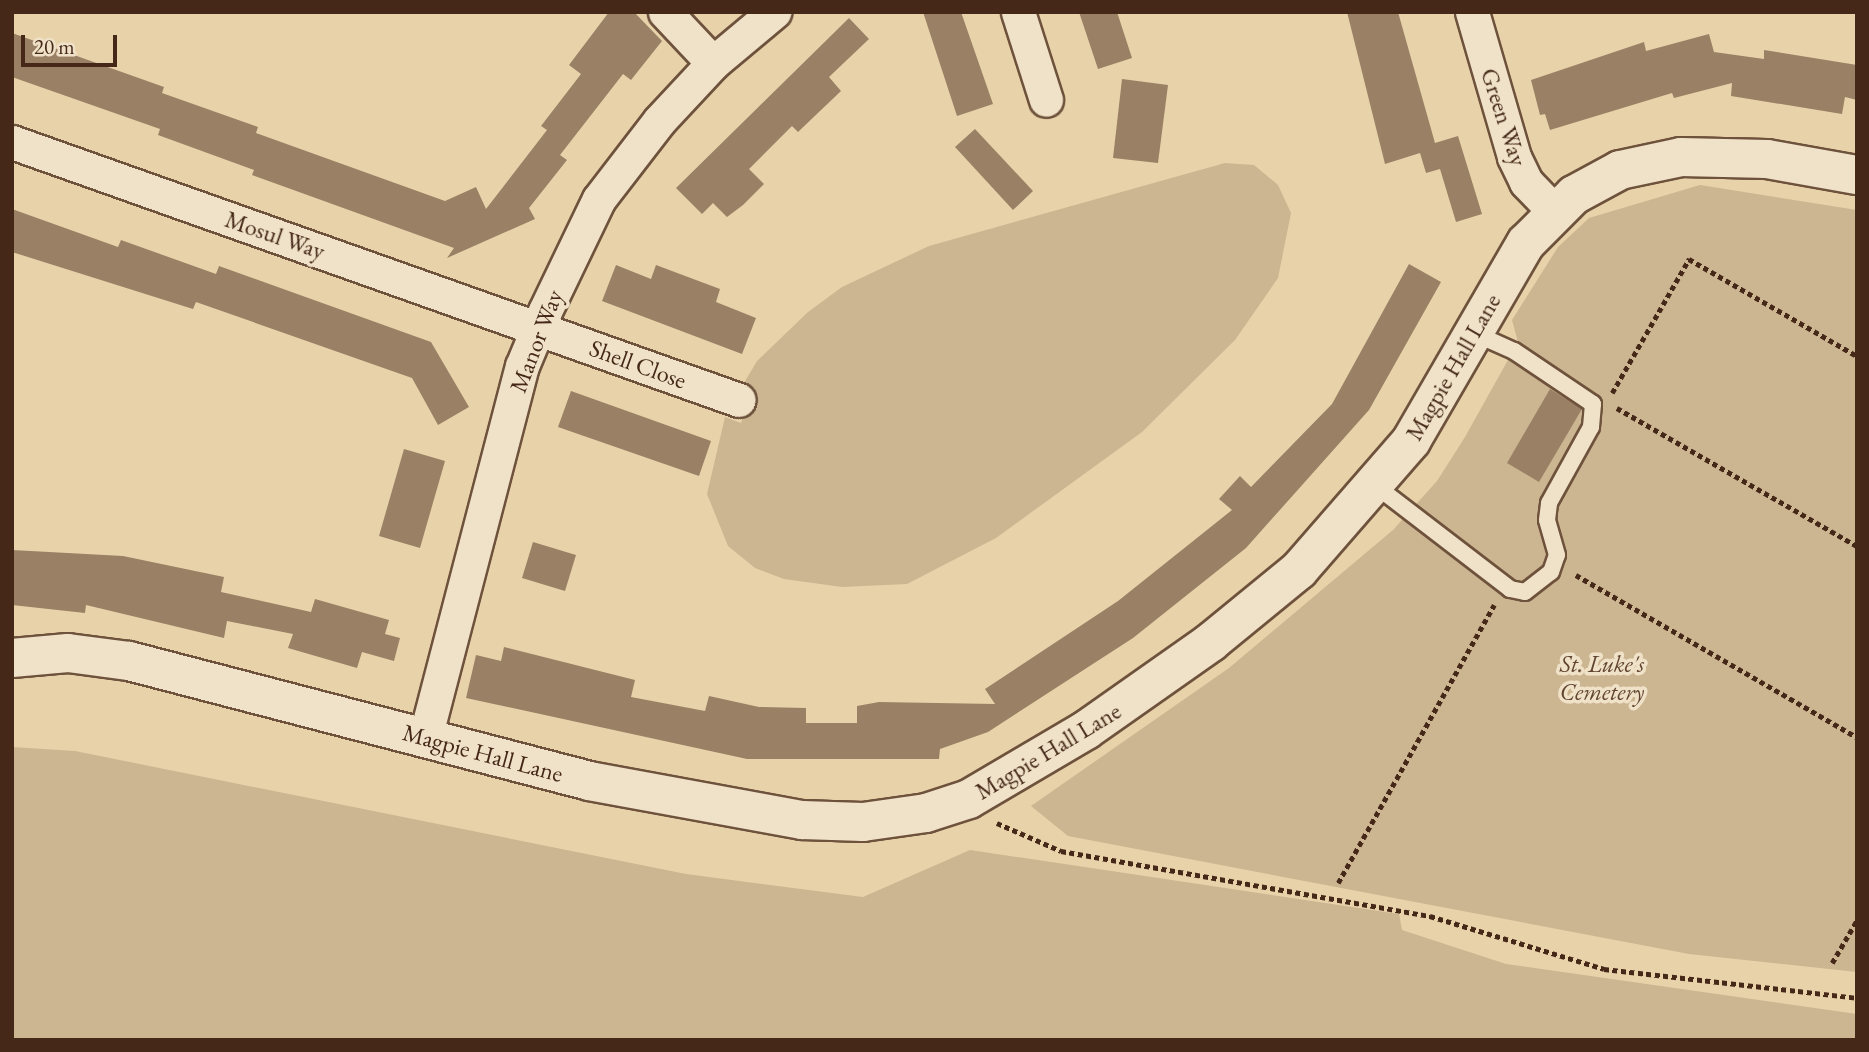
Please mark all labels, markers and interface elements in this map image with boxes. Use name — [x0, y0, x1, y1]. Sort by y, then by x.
scale bar — [24, 21, 121, 65]
text: 20 m — [34, 33, 75, 60]
street label: Green Way — [1475, 65, 1533, 169]
street label: Mosul Way — [221, 205, 329, 265]
street label: Manor Way — [503, 286, 569, 396]
street label: Magpie Hall Lane — [1399, 289, 1507, 445]
street label: Shell Close — [586, 333, 690, 395]
park label: St. Luke's Cemetery — [1560, 650, 1644, 706]
street label: Magpie Hall Lane — [970, 696, 1126, 806]
street label: Magpie Hall Lane — [400, 718, 566, 788]

